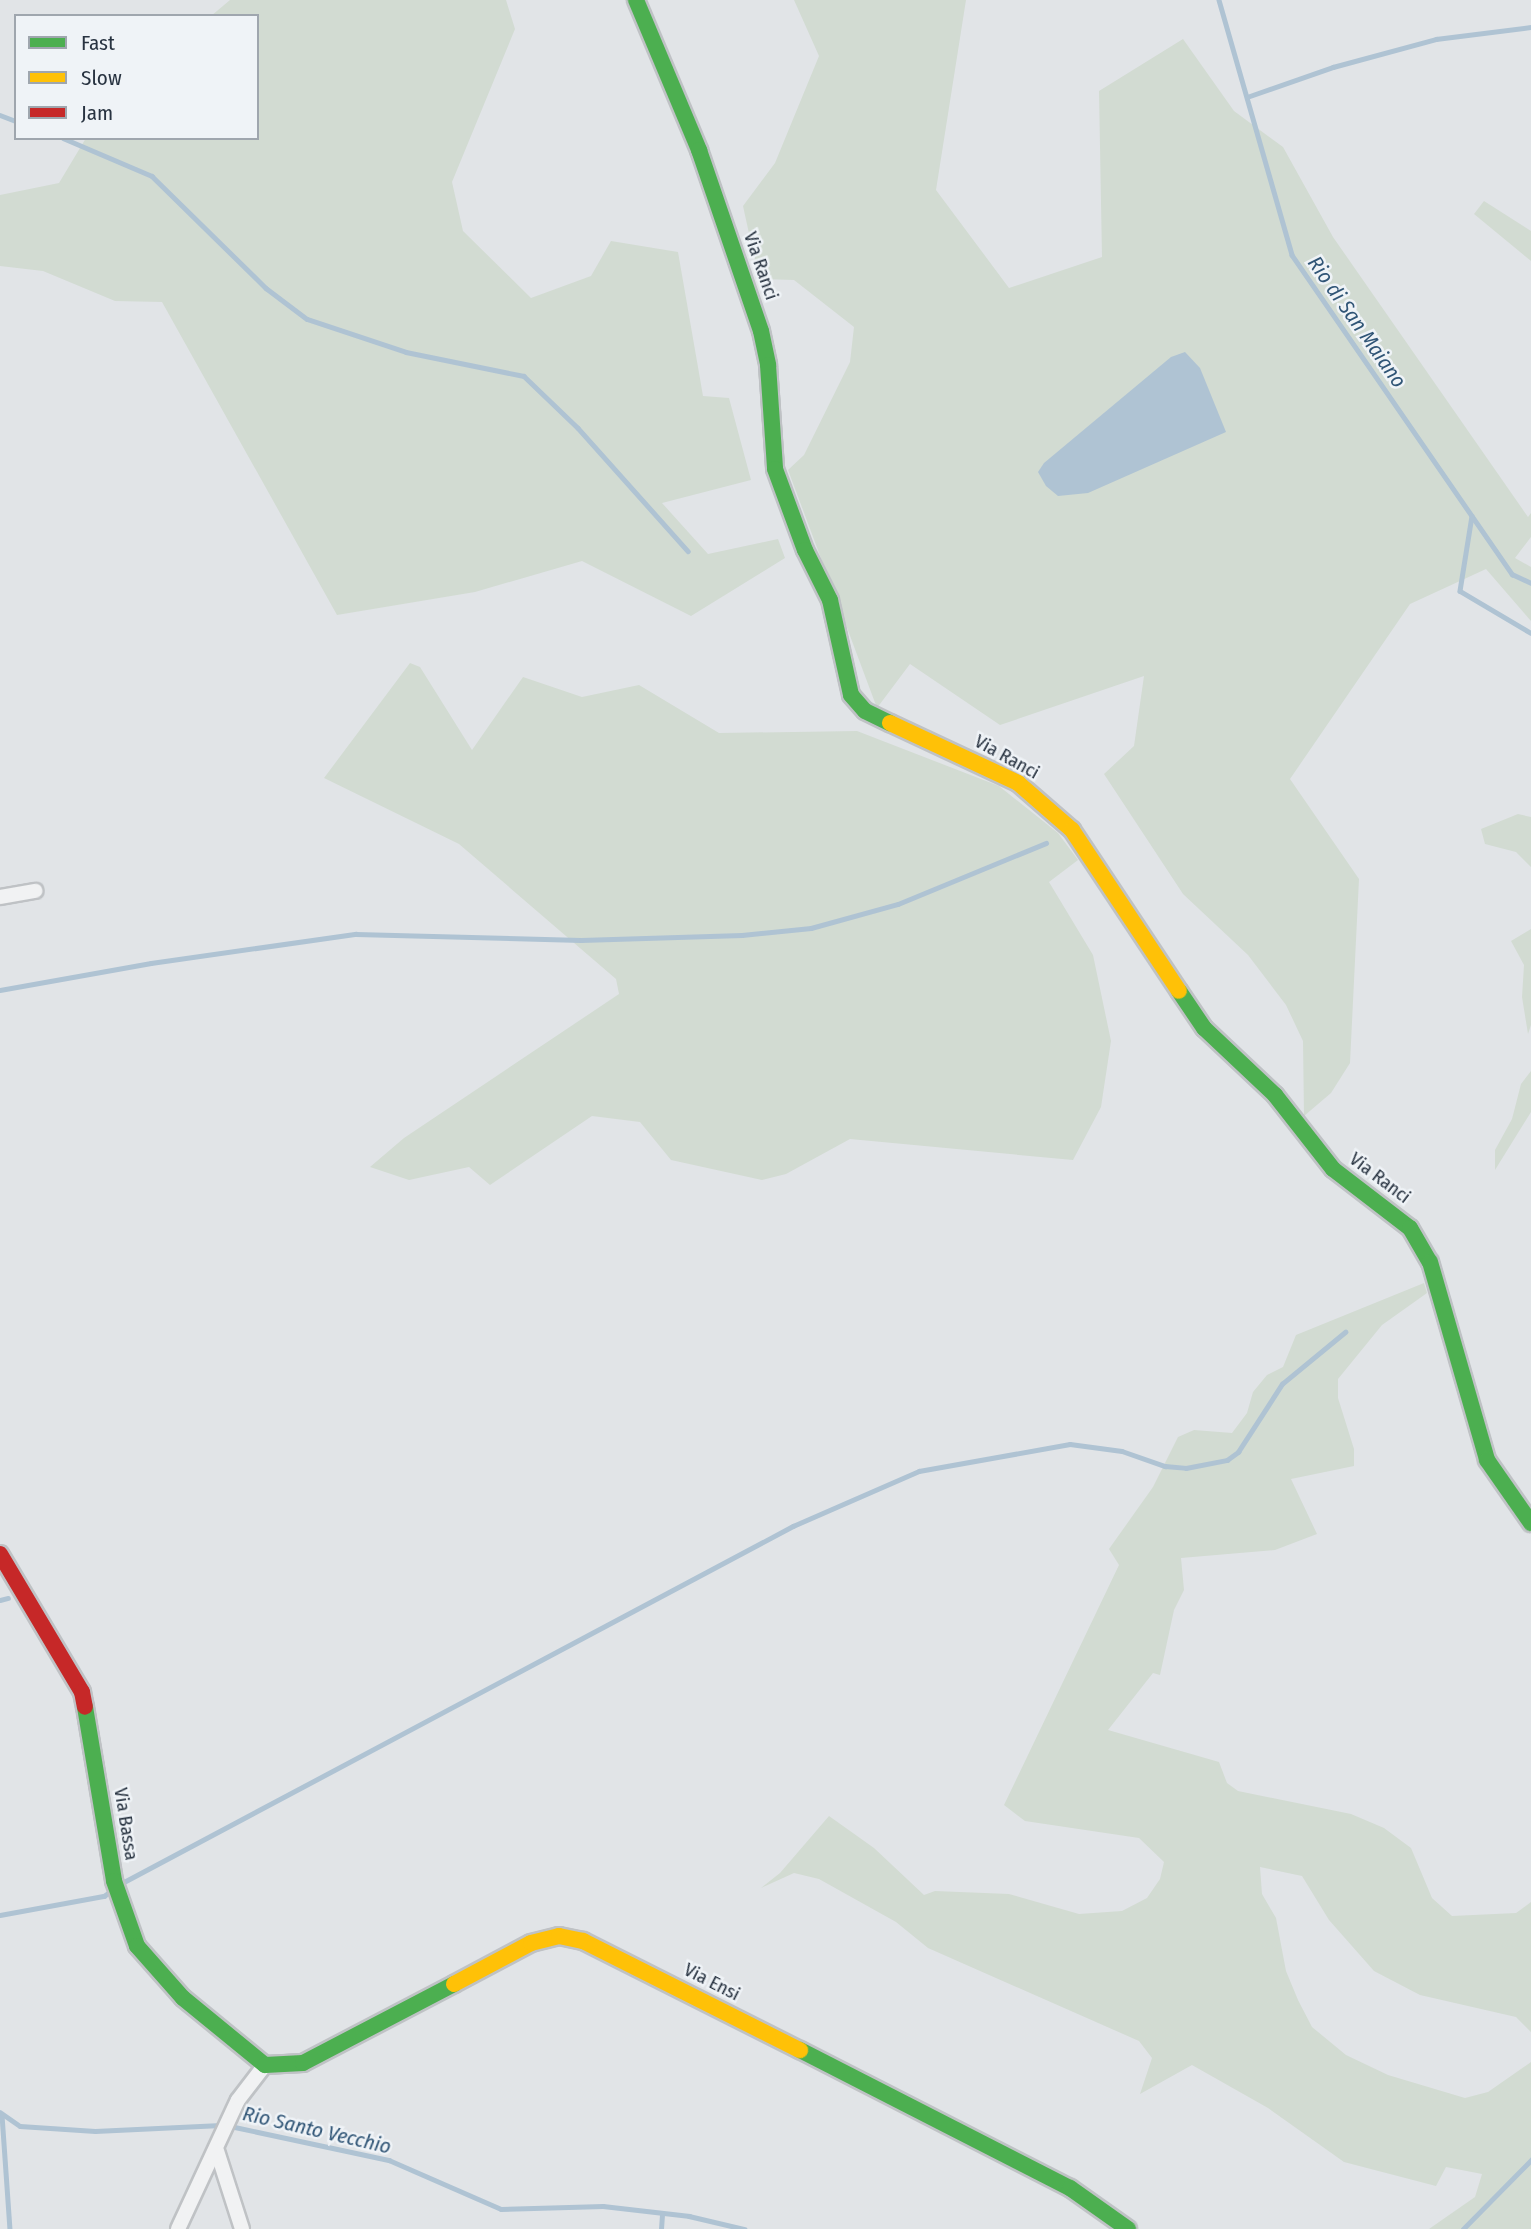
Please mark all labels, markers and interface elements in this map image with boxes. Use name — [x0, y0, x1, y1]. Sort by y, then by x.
legend — [14, 14, 259, 140]
text: Fast — [81, 30, 115, 56]
text: Slow — [81, 65, 122, 91]
text: Jam — [81, 100, 113, 126]
street label: Via Ranci — [739, 229, 783, 303]
water label: Rio di San Maiano — [1302, 251, 1412, 393]
street label: Via Ranci — [971, 730, 1043, 784]
street label: Via Ranci — [1345, 1148, 1415, 1208]
street label: Via Bassa — [109, 1786, 143, 1862]
street label: Via Ensi — [680, 1958, 744, 2006]
water label: Rio Santo Vecchio — [240, 2101, 394, 2159]

